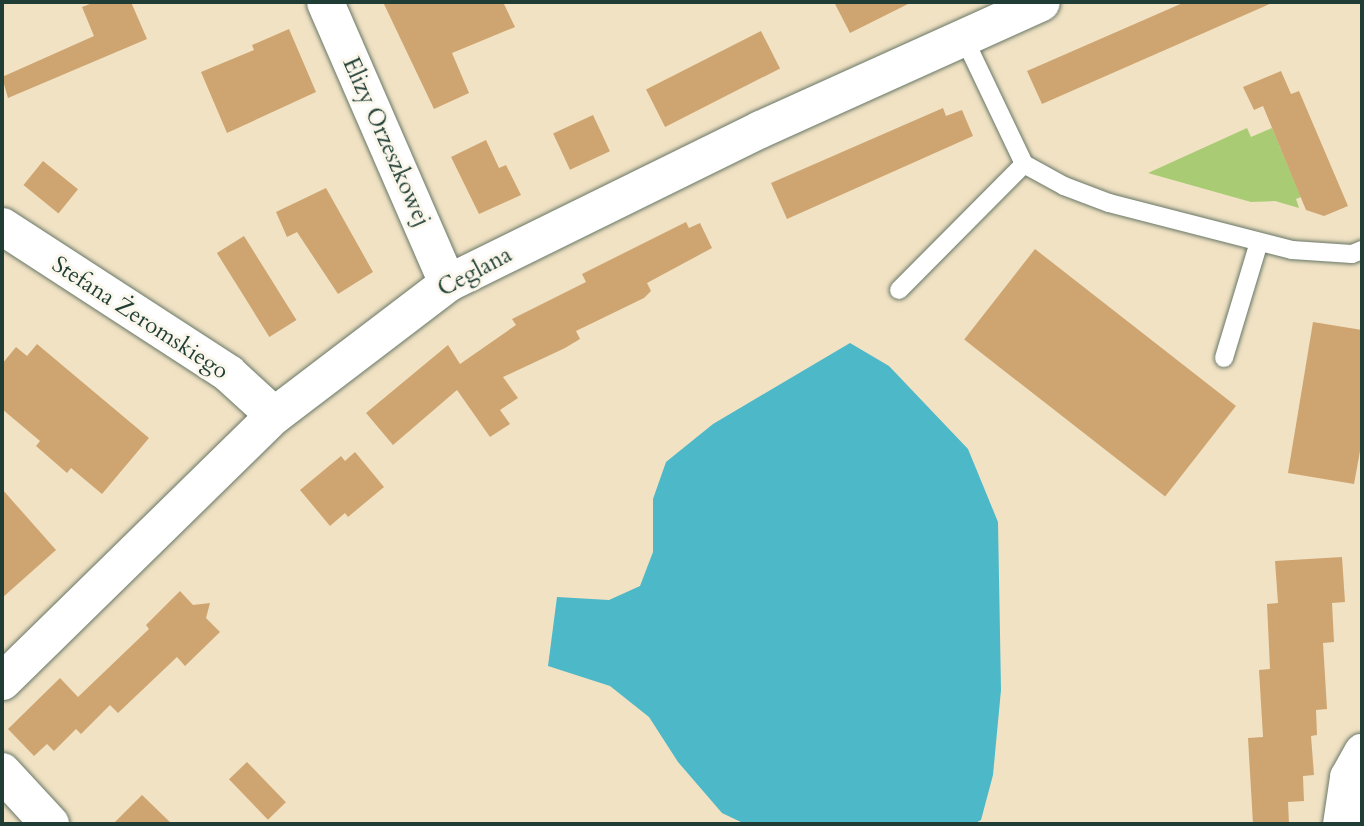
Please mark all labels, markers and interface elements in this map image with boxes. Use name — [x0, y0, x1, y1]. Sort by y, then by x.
street label: Elizy Orzeszkowej — [336, 53, 436, 231]
street label: Ceglana — [433, 241, 517, 303]
street label: Stefana Żeromskiego — [47, 251, 233, 385]

